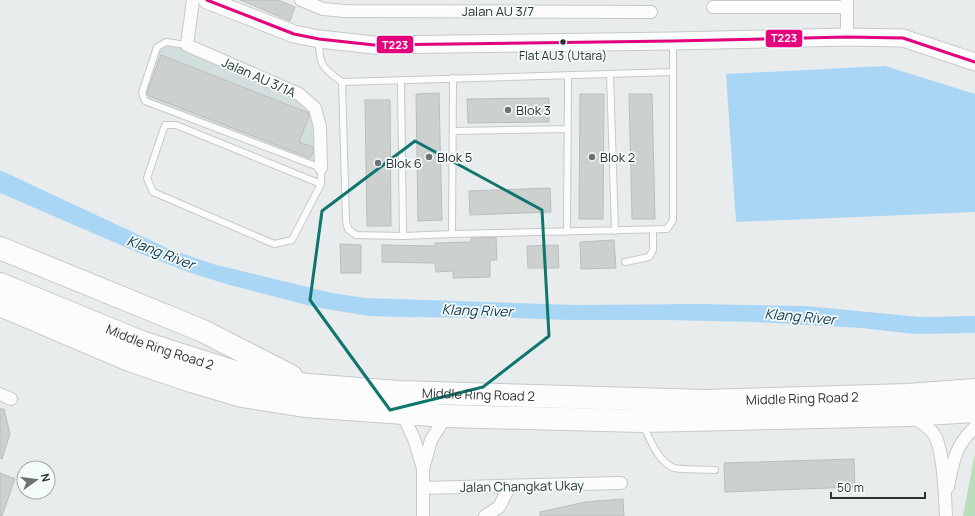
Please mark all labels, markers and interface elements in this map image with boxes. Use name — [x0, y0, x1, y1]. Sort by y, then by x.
street label: Jalan AU 3/7 — [462, 2, 534, 20]
line badge: T223 — [765, 29, 803, 48]
text: T223 — [771, 30, 797, 45]
line badge: T223 — [376, 35, 414, 54]
text: T223 — [382, 37, 408, 52]
marker: Flat AU3 (Utara) — [558, 37, 568, 47]
place label: Flat AU3 (Utara) — [519, 47, 607, 64]
street label: Jalan AU 3/1A — [219, 53, 299, 101]
place label: Blok 3 — [516, 101, 551, 119]
marker: Blok 3 — [503, 105, 513, 115]
place label: Blok 5 — [437, 148, 472, 166]
place label: Blok 2 — [600, 148, 635, 166]
marker: Blok 5 — [424, 152, 434, 162]
marker: Blok 2 — [587, 152, 597, 162]
place label: Blok 6 — [386, 154, 422, 172]
marker: Blok 6 — [373, 158, 383, 168]
water label: Klang River — [124, 230, 199, 274]
water label: Klang River — [441, 299, 515, 321]
water label: Klang River — [764, 303, 838, 329]
street label: Middle Ring Road 2 — [103, 320, 216, 374]
street label: Middle Ring Road 2 — [422, 384, 535, 405]
street label: Middle Ring Road 2 — [746, 387, 859, 409]
north arrow — [16, 460, 56, 500]
text: N — [38, 472, 54, 483]
scale bar — [831, 474, 925, 500]
street label: Jalan Changkat Ukay — [460, 476, 584, 496]
text: 50 m — [837, 479, 864, 496]

